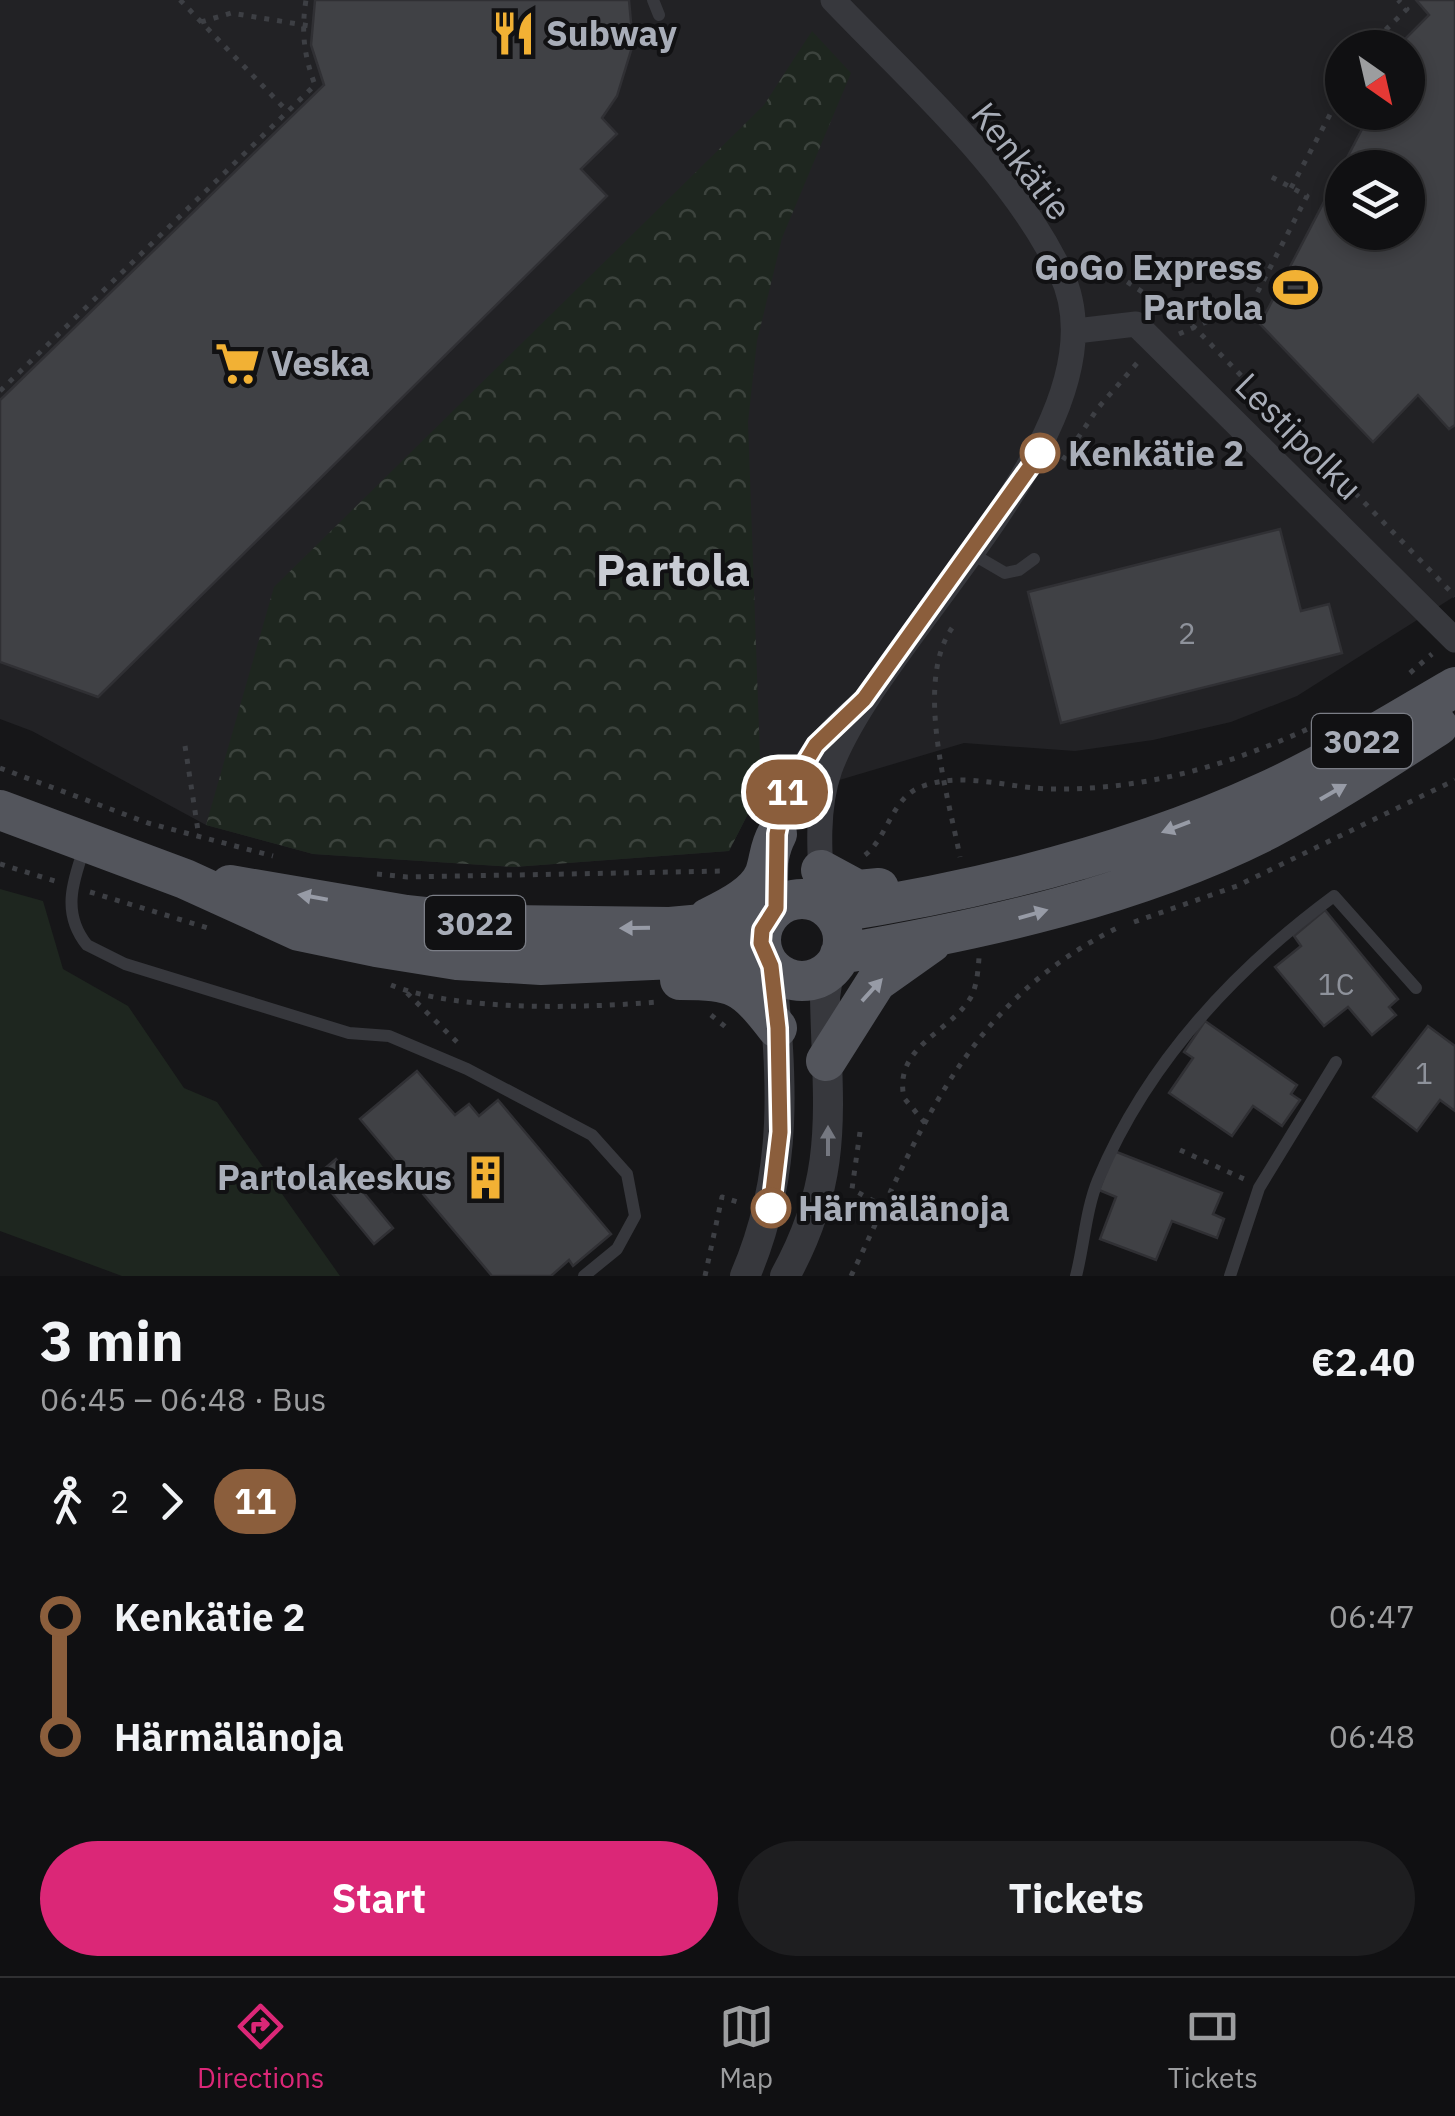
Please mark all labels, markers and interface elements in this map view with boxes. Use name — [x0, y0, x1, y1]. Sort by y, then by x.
restaurant icon: Subway — [489, 9, 537, 57]
place label: Subway — [546, 10, 677, 56]
north arrow — [1325, 30, 1425, 130]
map controls — [1325, 30, 1425, 250]
street label: Kenkätie — [962, 93, 1082, 229]
button: layers — [1325, 150, 1425, 250]
place label: GoGo Express Partola — [1034, 244, 1263, 330]
sports icon: GoGo Express Partola — [1272, 263, 1320, 311]
supermarket icon: Veska — [214, 339, 262, 387]
place label: Veska — [271, 340, 370, 386]
street label: Lestipolku — [1226, 363, 1372, 509]
place label: Kenkätie 2 — [1068, 430, 1244, 476]
marker: Kenkätie 2 — [1021, 434, 1059, 472]
district label: Partola — [596, 540, 750, 598]
house number: 2 — [1178, 613, 1196, 652]
road number: 3022 — [1312, 714, 1412, 768]
line badge: 11 — [742, 760, 832, 824]
text: 11 — [766, 769, 808, 815]
one-way arrow — [1319, 784, 1347, 801]
one-way arrow — [1161, 820, 1191, 836]
one-way arrow — [296, 889, 328, 904]
road number: 3022 — [425, 896, 525, 950]
one-way arrow — [1018, 905, 1049, 921]
one-way arrow — [619, 920, 651, 936]
house number: 1C — [1318, 964, 1354, 1003]
one-way arrow — [860, 978, 883, 1002]
house number: 1 — [1415, 1053, 1433, 1092]
one-way arrow — [820, 1124, 836, 1156]
building icon: Partolakeskus — [461, 1153, 509, 1201]
place label: Partolakeskus — [217, 1154, 452, 1200]
place label: Härmälänoja — [798, 1185, 1010, 1231]
marker: Härmälänoja — [752, 1189, 790, 1227]
text: 3 min — [40, 1305, 184, 1376]
text: €2.40 — [1311, 1337, 1415, 1386]
text: 06:45 – 06:48 · Bus — [40, 1378, 326, 1420]
icon: walk — [40, 1474, 95, 1529]
icon: forward — [144, 1474, 199, 1529]
text: 11 — [234, 1478, 276, 1524]
text: 2 — [110, 1480, 129, 1522]
text: Kenkätie 2 — [114, 1592, 305, 1641]
text: 06:47 — [1329, 1595, 1415, 1637]
text: Härmälänoja — [114, 1712, 344, 1761]
text: 06:48 — [1329, 1715, 1415, 1757]
button: Start — [40, 1841, 718, 1956]
button: Tickets — [738, 1841, 1415, 1956]
tab: Directions — [197, 1999, 324, 2096]
tab: Map — [719, 1999, 774, 2096]
tab: Tickets — [1168, 1999, 1258, 2096]

